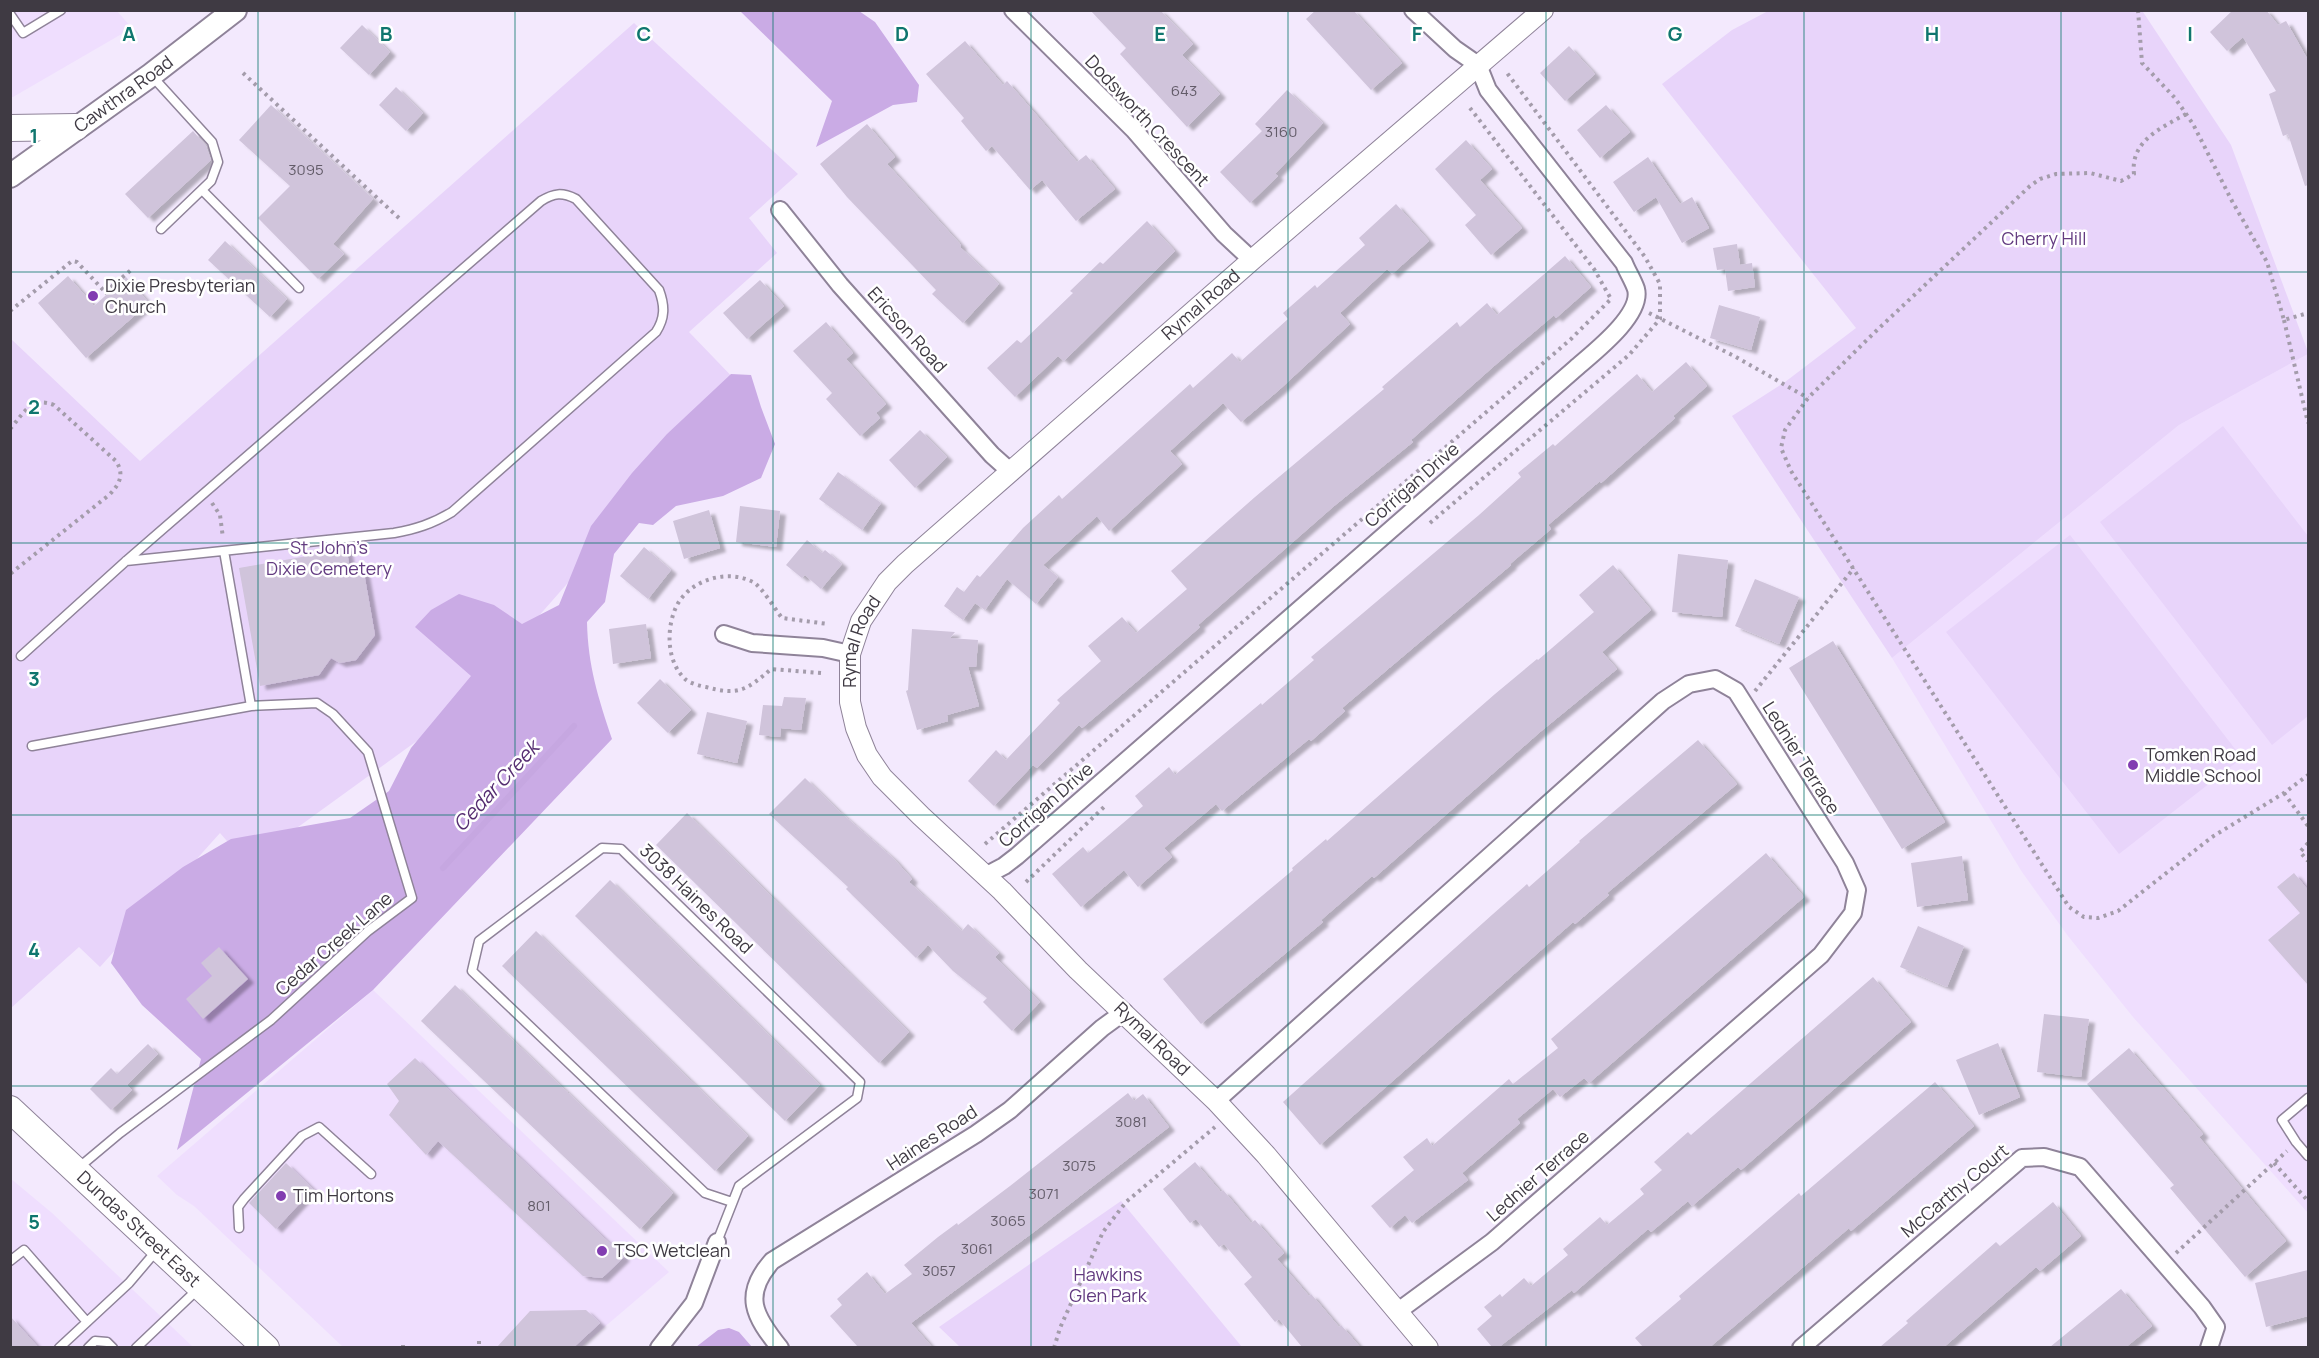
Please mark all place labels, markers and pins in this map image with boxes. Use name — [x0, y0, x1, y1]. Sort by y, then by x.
place label: Dixie Presbyterian Church — [105, 273, 255, 318]
marker: Dixie Presbyterian Church — [86, 289, 100, 303]
place label: Tomken Road Middle School — [2145, 742, 2261, 787]
marker: Tomken Road Middle School — [2126, 758, 2140, 772]
place label: Tim Hortons — [293, 1183, 394, 1207]
marker: Tim Hortons — [274, 1189, 288, 1203]
place label: TSC Wetclean — [614, 1238, 730, 1262]
marker: TSC Wetclean — [595, 1244, 609, 1258]

